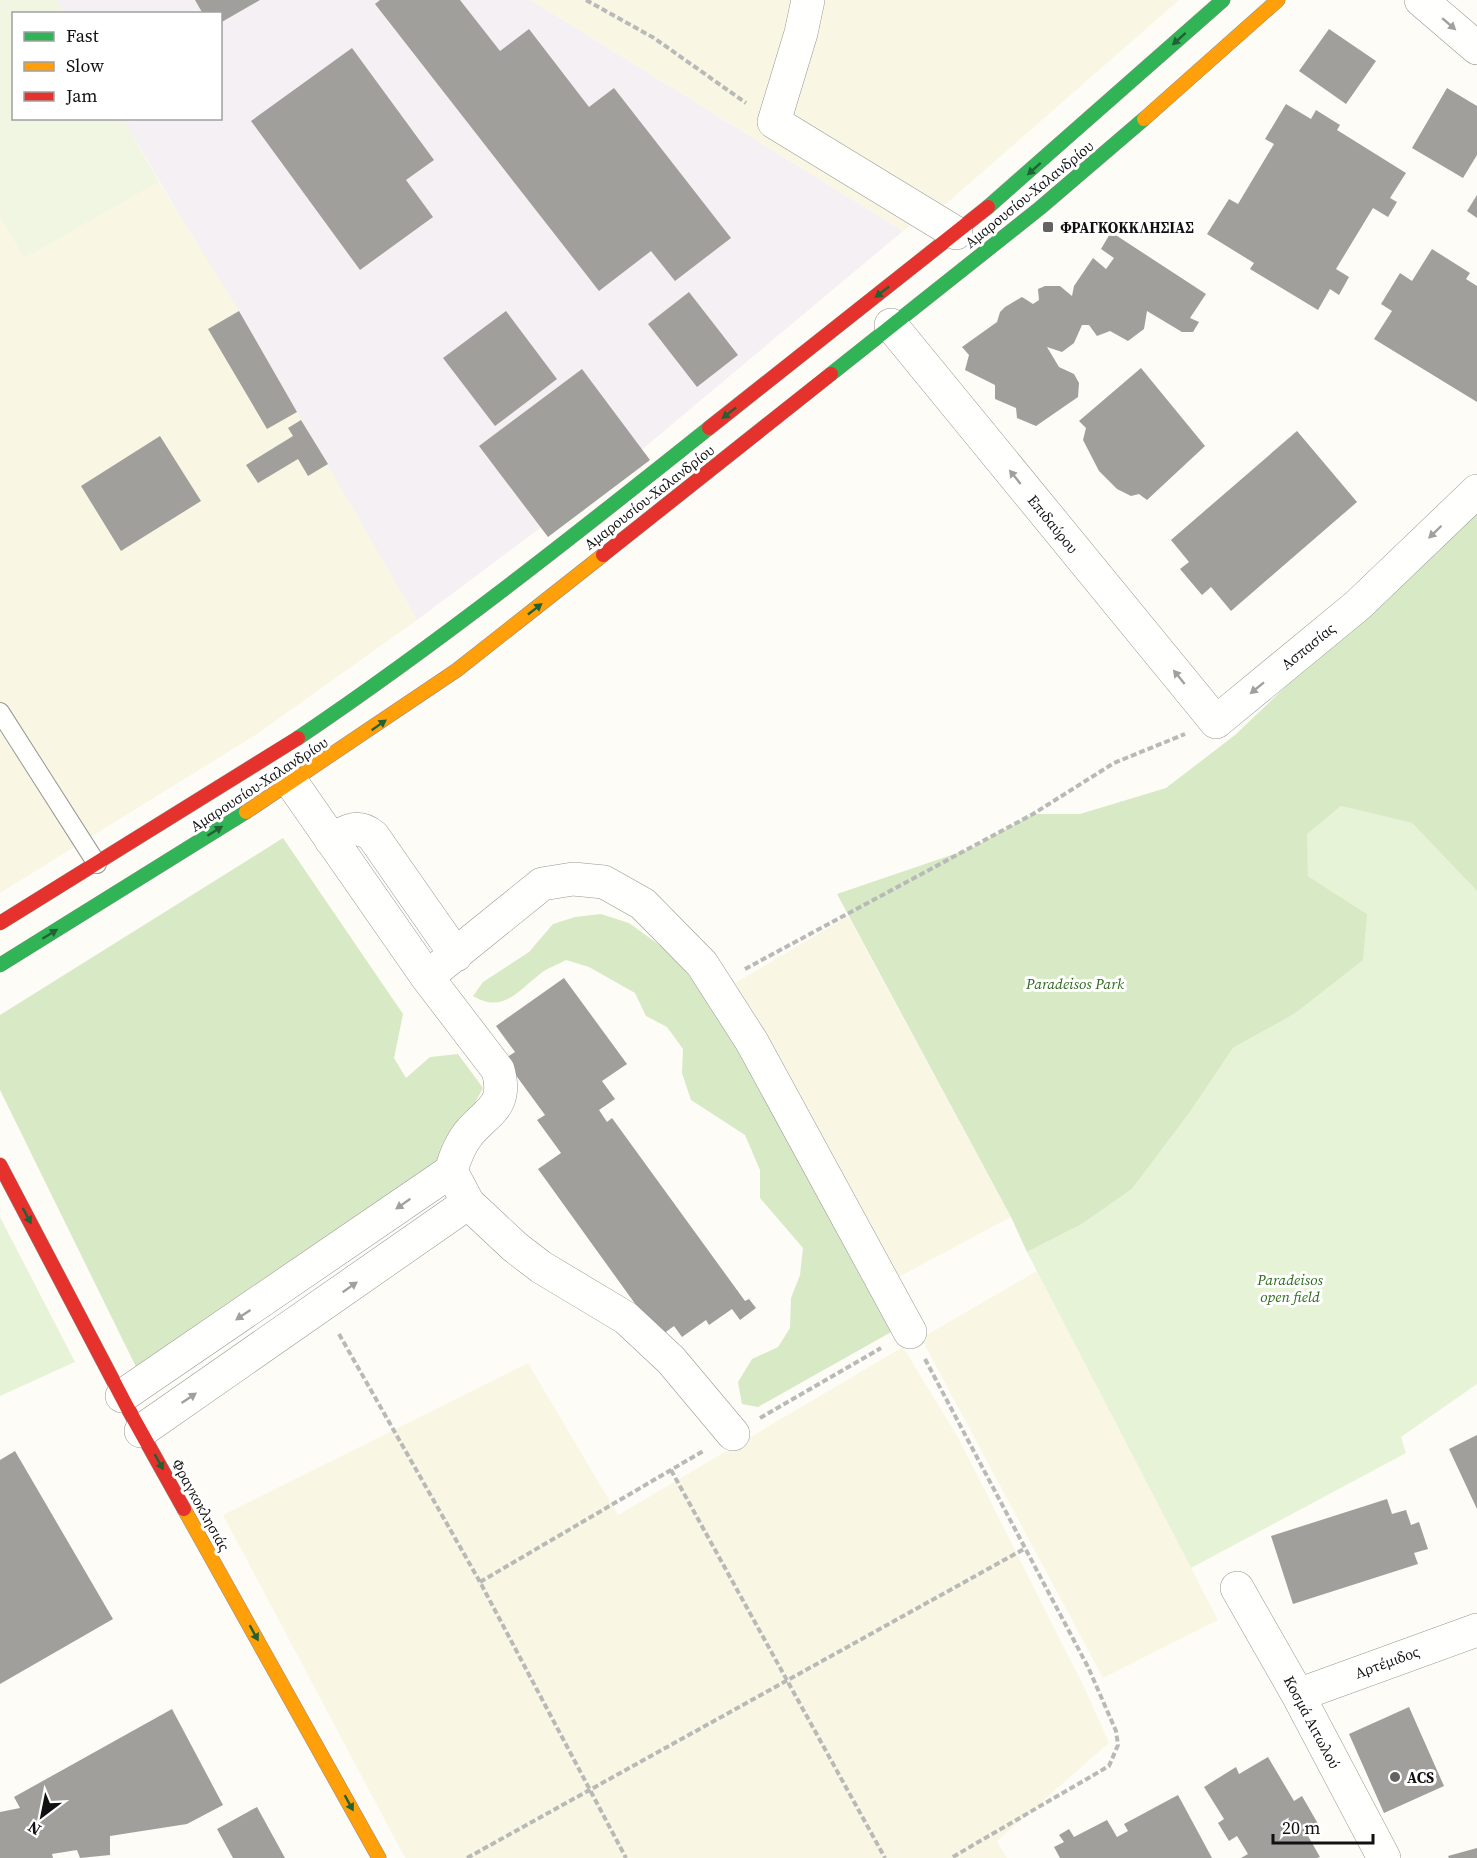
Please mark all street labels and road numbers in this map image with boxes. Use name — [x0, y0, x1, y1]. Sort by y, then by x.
street label: Αμαρουσίου-Χαλανδρίου — [960, 135, 1098, 253]
street label: Αμαρουσίου-Χαλανδρίου — [579, 439, 719, 555]
street label: Επιδαύρου — [1023, 490, 1083, 558]
street label: Ασπασίας — [1276, 618, 1340, 674]
street label: Αμαρουσίου-Χαλανδρίου — [186, 732, 332, 836]
street label: Φραγκοκλησιάς — [167, 1455, 235, 1555]
street label: Αρτέμιδος — [1352, 1641, 1422, 1683]
street label: Κοσμά Αιτωλού — [1279, 1672, 1345, 1772]

